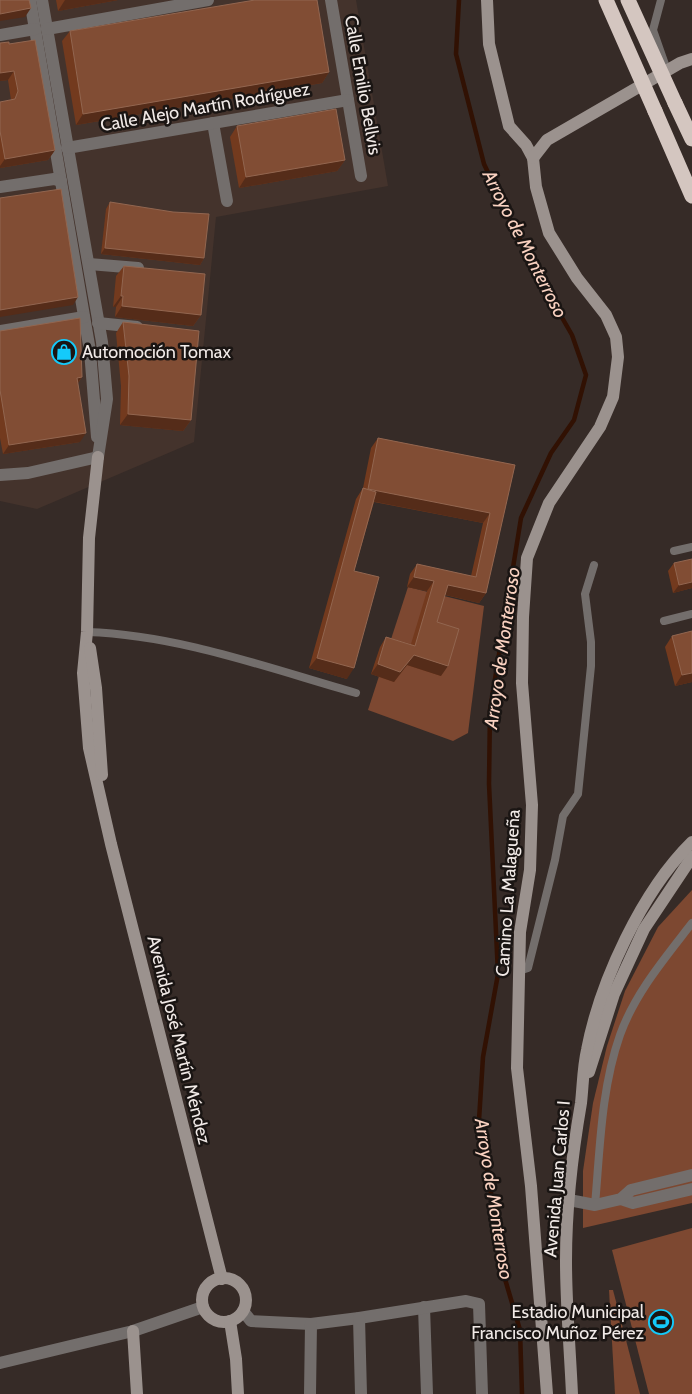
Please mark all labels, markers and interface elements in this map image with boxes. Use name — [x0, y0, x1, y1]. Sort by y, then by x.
street label: Calle Emilio Bellvis — [340, 14, 386, 156]
street label: Calle Alejo Martín Rodríguez — [99, 78, 312, 136]
water label: Arroyo de Monterroso — [477, 165, 572, 322]
shop icon: Automoción Tomax — [51, 339, 77, 365]
place label: Automoción Tomax — [82, 341, 231, 363]
water label: Arroyo de Monterroso — [479, 565, 525, 731]
street label: Camino La Malagueña — [491, 808, 525, 977]
street label: Avenida José Martín Méndez — [142, 933, 216, 1147]
street label: Avenida Juan Carlos I — [539, 1100, 575, 1258]
water label: Arroyo de Monterroso — [470, 1116, 518, 1282]
place label: Estadio Municipal Francisco Muñoz Pérez — [471, 1301, 645, 1344]
sports icon: Estadio Municipal Francisco Muñoz Pérez — [648, 1309, 674, 1335]

